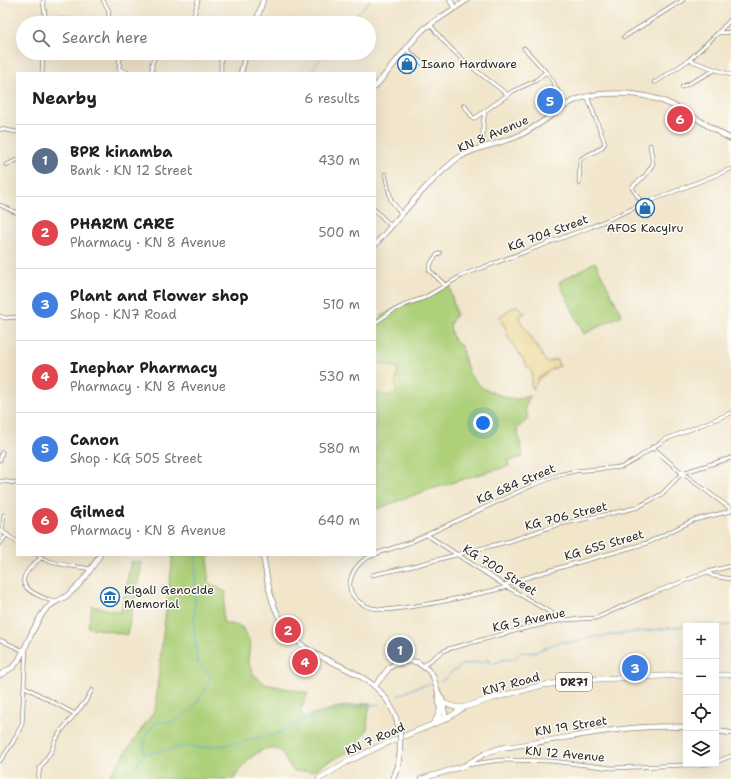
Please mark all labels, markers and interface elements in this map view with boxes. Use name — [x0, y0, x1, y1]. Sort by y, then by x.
search box — [16, 16, 376, 60]
icon: search — [30, 27, 52, 49]
text: Search here — [62, 28, 148, 48]
shop icon: Isano Hardware — [396, 53, 418, 75]
place label: Isano Hardware — [421, 56, 517, 72]
pin: 5 — [537, 86, 563, 116]
text: Nearby — [32, 87, 97, 109]
text: 6 results — [304, 90, 360, 107]
pin: 6 — [667, 104, 693, 134]
street label: KN 8 Avenue — [455, 112, 531, 156]
text: BPR kinamba — [70, 142, 173, 162]
text: 1 — [42, 152, 48, 169]
text: 430 m — [318, 152, 360, 169]
text: Bank · KN 12 Street — [70, 162, 193, 179]
shop icon: AFOS Kacyiru — [634, 197, 656, 219]
street label: KG 704 Street — [506, 211, 590, 255]
text: PHARM CARE — [70, 214, 175, 234]
place label: AFOS Kacyiru — [606, 220, 684, 236]
text: 2 — [40, 224, 50, 241]
text: 500 m — [318, 224, 360, 241]
text: Pharmacy · KN 8 Avenue — [70, 234, 226, 251]
text: Plant and Flower shop — [70, 286, 248, 306]
text: 3 — [40, 296, 50, 313]
text: 510 m — [323, 296, 360, 313]
text: Shop · KN7 Road — [70, 306, 177, 323]
text: Inephar Pharmacy — [70, 358, 218, 378]
text: 4 — [40, 368, 50, 385]
text: 530 m — [319, 368, 360, 385]
text: Pharmacy · KN 8 Avenue — [70, 378, 226, 395]
your location — [473, 413, 493, 433]
text: Canon — [70, 430, 119, 450]
text: 5 — [41, 440, 49, 457]
text: 580 m — [319, 440, 360, 457]
text: Shop · KG 505 Street — [70, 450, 202, 467]
street label: KG 684 Street — [474, 460, 558, 508]
street label: KG 706 Street — [523, 498, 609, 534]
text: Gilmed — [70, 502, 125, 522]
text: 6 — [40, 512, 50, 529]
text: 640 m — [318, 512, 360, 529]
text: Pharmacy · KN 8 Avenue — [70, 522, 226, 539]
street label: KG 655 Street — [562, 526, 646, 564]
street label: KG 700 Street — [460, 541, 540, 599]
place label: Kigali Genocide Memorial — [124, 582, 214, 612]
museum icon: Kigali Genocide Memorial — [99, 586, 121, 608]
street label: KG 5 Avenue — [491, 604, 567, 636]
pin: 2 — [275, 615, 301, 645]
map controls — [683, 623, 719, 767]
button: + — [683, 623, 719, 659]
pin: 1 — [387, 635, 413, 665]
pin: 4 — [292, 647, 318, 677]
pin: 3 — [622, 653, 648, 683]
button: − — [683, 659, 719, 695]
street label: KN7 Road — [480, 669, 542, 699]
road number: DR71 — [556, 673, 592, 691]
button: locate — [683, 695, 719, 731]
street label: KN 19 Street — [534, 712, 608, 740]
street label: KN 7 Road — [343, 719, 408, 759]
button: layers — [683, 731, 719, 767]
street label: KN 12 Avenue — [524, 743, 606, 765]

